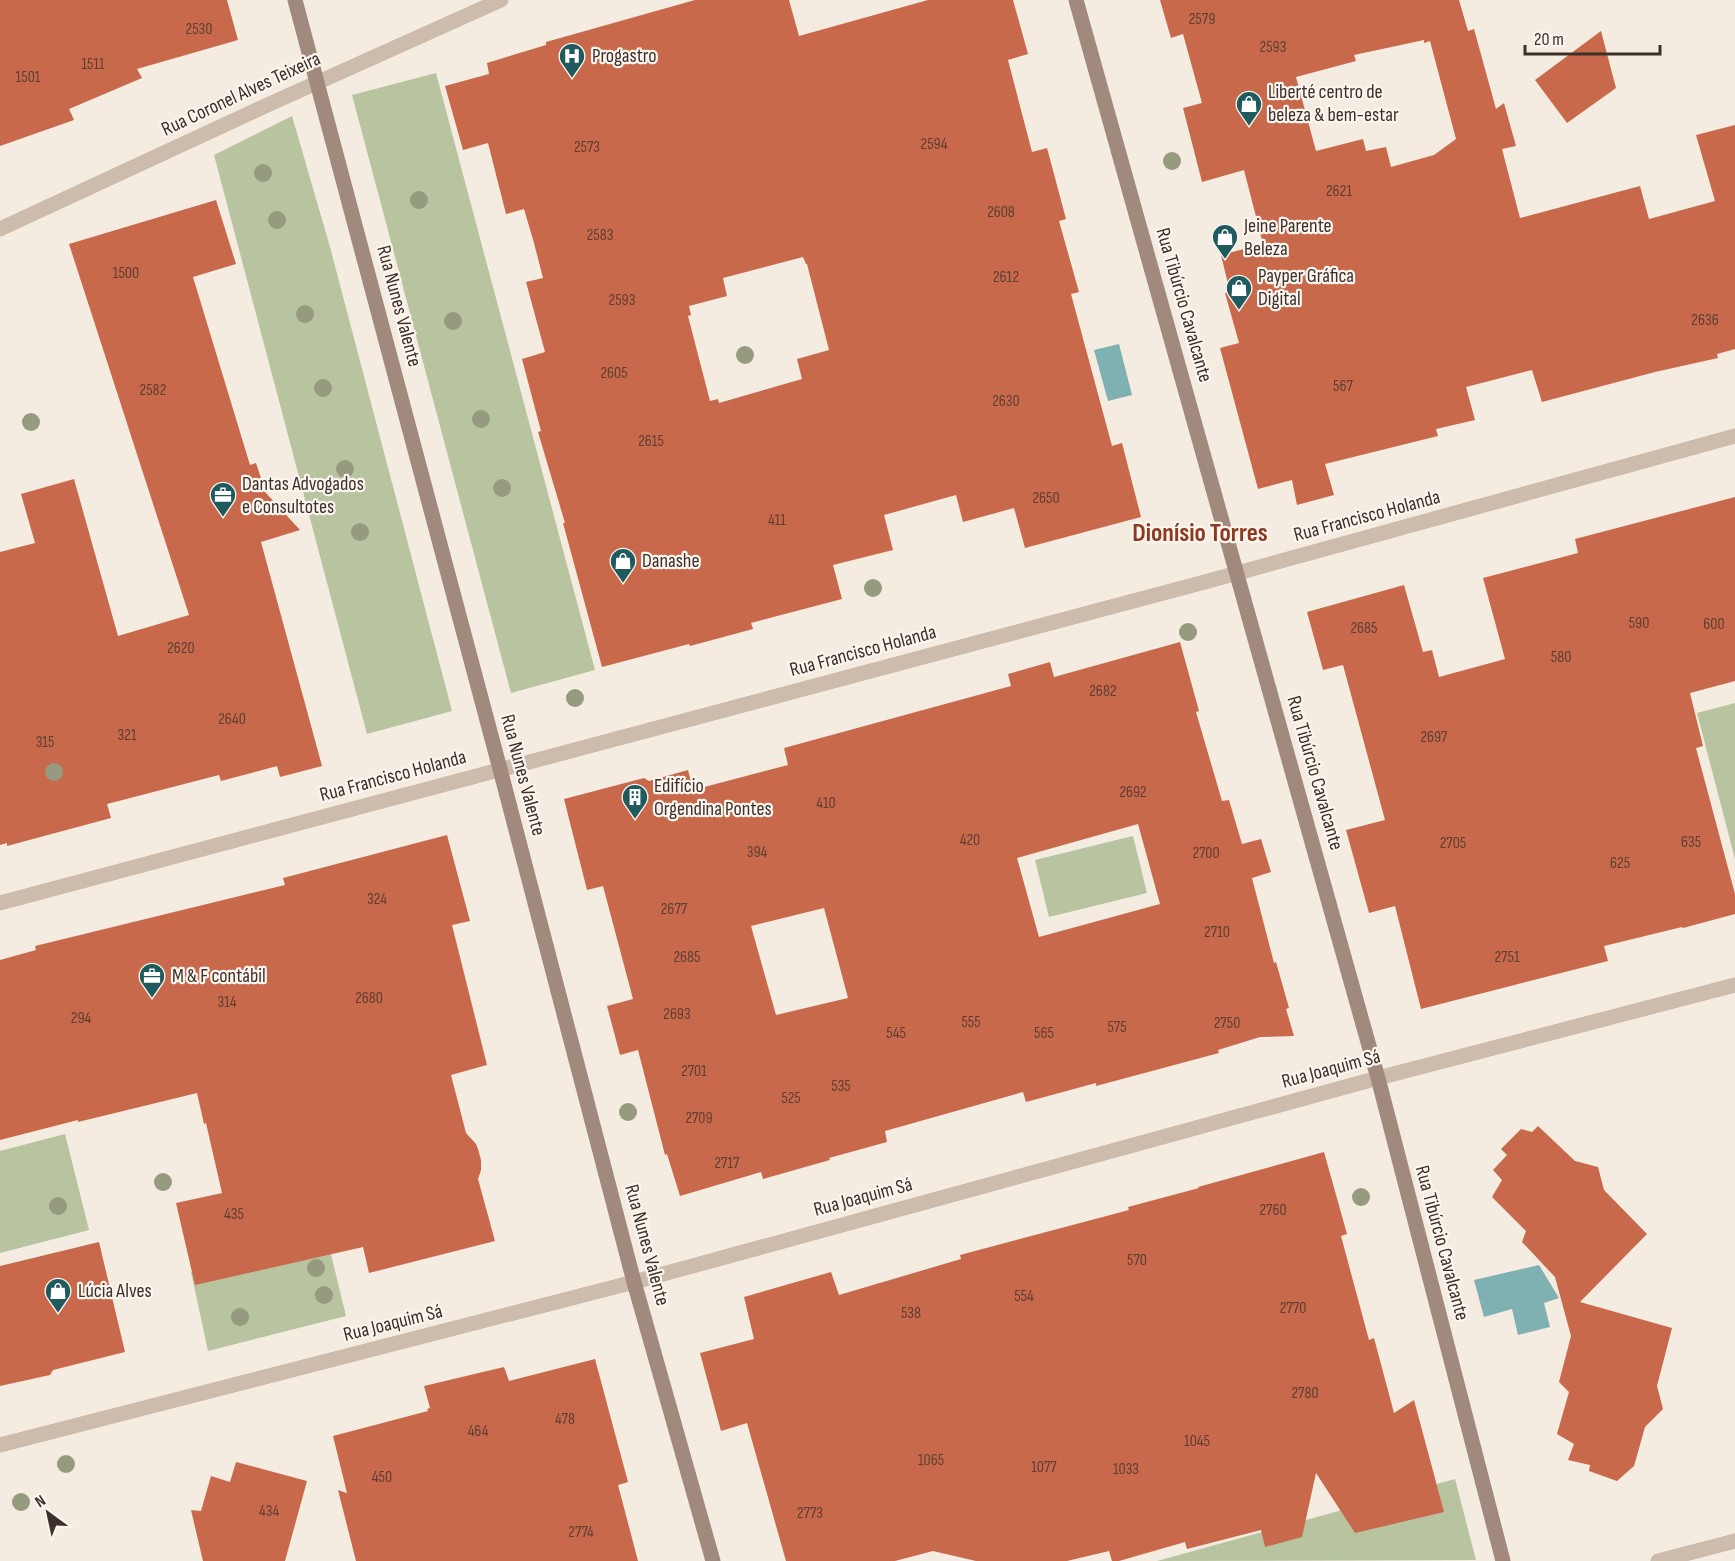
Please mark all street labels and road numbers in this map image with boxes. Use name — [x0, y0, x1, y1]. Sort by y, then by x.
street label: Rua Coronel Alves Teixeira — [158, 47, 324, 141]
street label: Rua Tibúrcio Cavalcante — [1150, 225, 1218, 385]
street label: Rua Nunes Valente — [371, 243, 427, 369]
street label: Rua Francisco Holanda — [1291, 485, 1443, 547]
street label: Rua Francisco Holanda — [787, 620, 939, 682]
street label: Rua Tibúrcio Cavalcante — [1281, 693, 1349, 853]
street label: Rua Nunes Valente — [495, 712, 551, 838]
street label: Rua Francisco Holanda — [317, 745, 469, 807]
street label: Rua Joaquim Sá — [1279, 1044, 1383, 1094]
street label: Rua Tibúrcio Cavalcante — [1410, 1163, 1474, 1323]
street label: Rua Joaquim Sá — [811, 1172, 915, 1222]
street label: Rua Nunes Valente — [619, 1182, 675, 1308]
street label: Rua Joaquim Sá — [341, 1299, 445, 1347]

